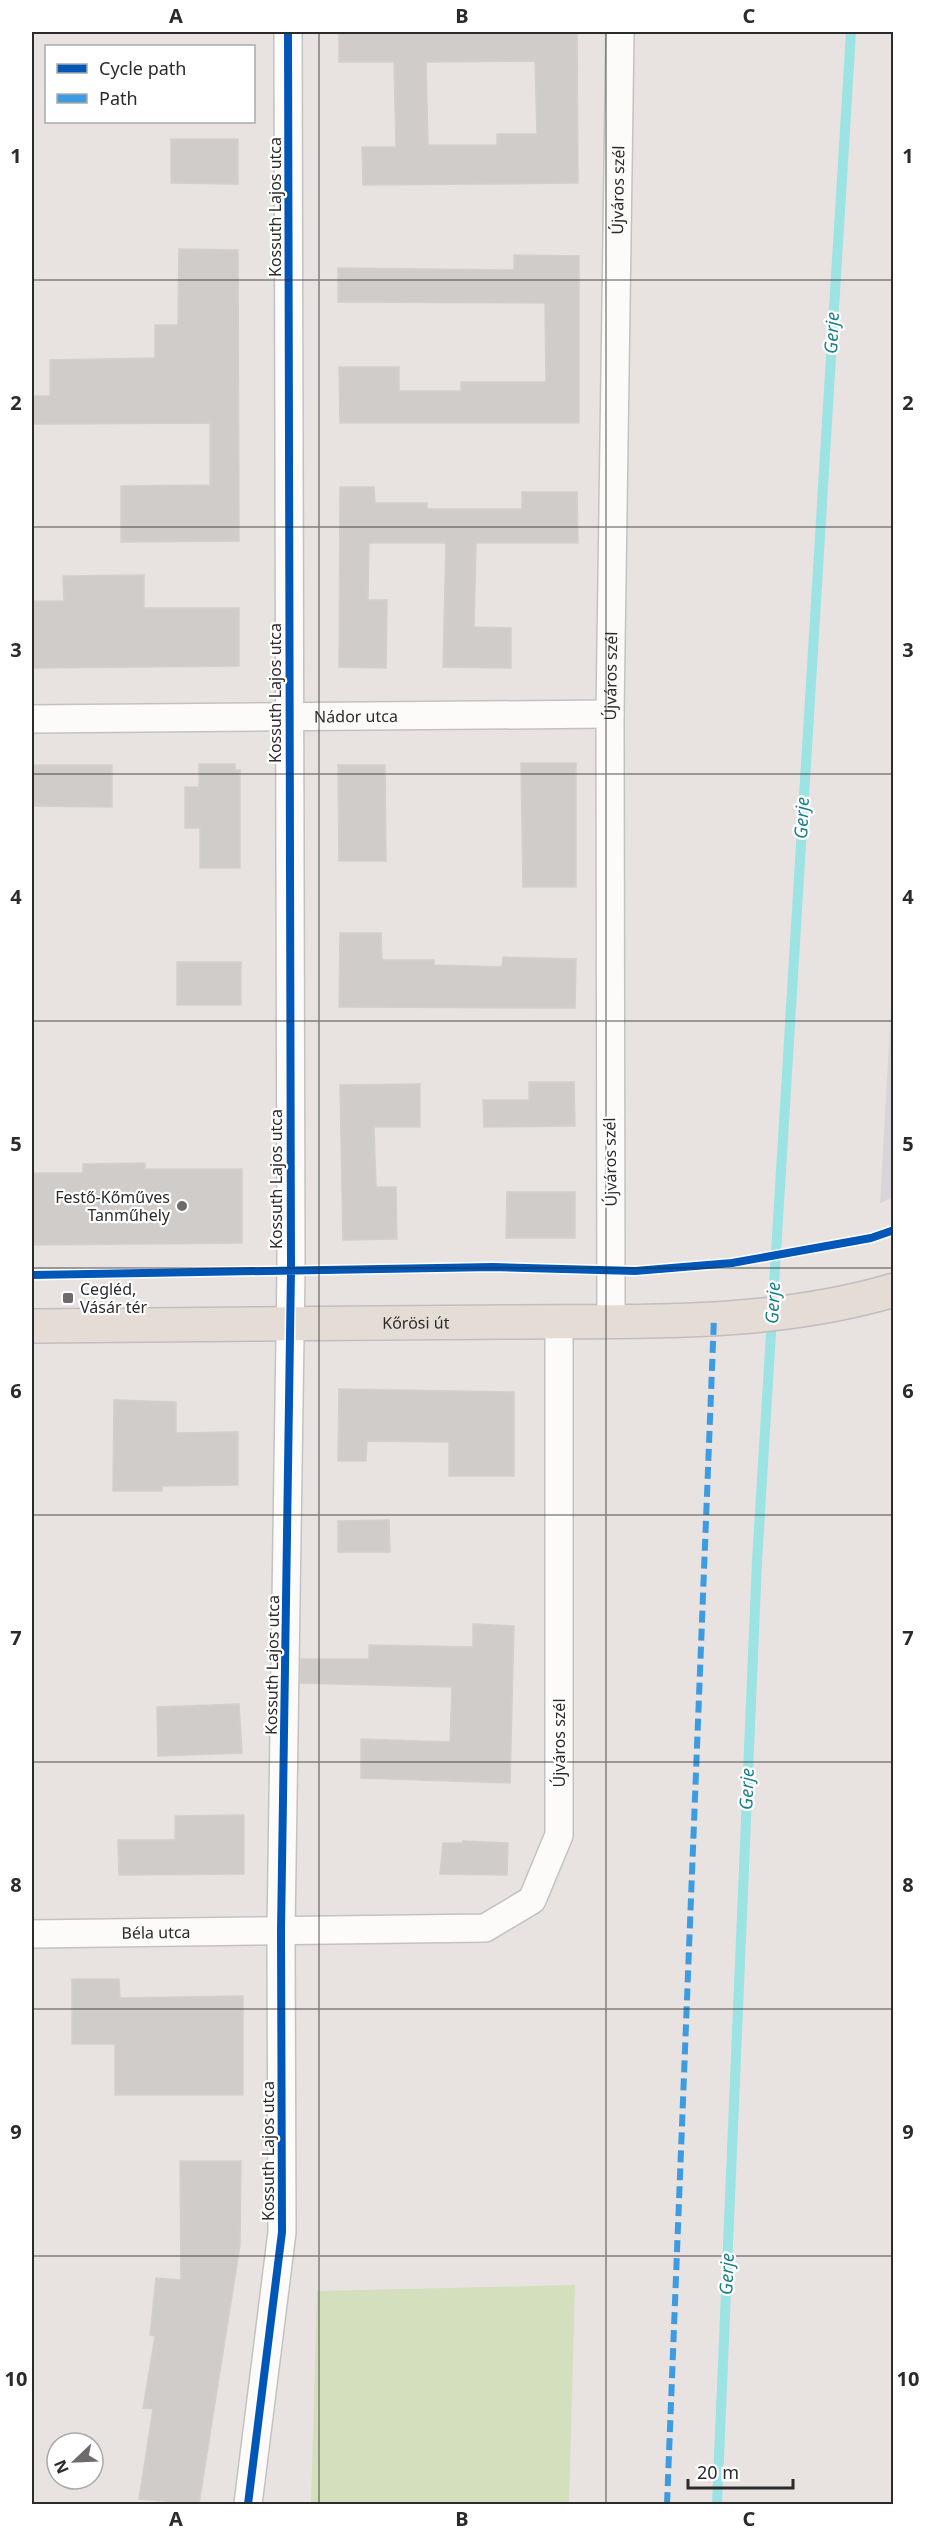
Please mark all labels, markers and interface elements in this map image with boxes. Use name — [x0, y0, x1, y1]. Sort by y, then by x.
text: A — [169, 2, 183, 29]
text: B — [455, 2, 469, 29]
text: C — [743, 2, 756, 29]
legend — [45, 45, 255, 123]
text: Cycle path — [99, 56, 186, 80]
text: Path — [99, 86, 138, 110]
street label: Kossuth Lajos utca — [264, 137, 286, 277]
text: 1 — [10, 142, 22, 169]
text: 1 — [902, 142, 914, 169]
street label: Újváros szél — [606, 145, 629, 235]
water label: Gerje — [818, 311, 844, 355]
text: 2 — [10, 389, 22, 416]
text: 2 — [902, 389, 914, 416]
street label: Kossuth Lajos utca — [264, 623, 286, 763]
street label: Újváros szél — [599, 631, 622, 721]
text: 3 — [10, 636, 22, 663]
text: 3 — [902, 636, 914, 663]
street label: Nádor utca — [314, 705, 398, 728]
water label: Gerje — [788, 796, 814, 840]
text: 4 — [10, 883, 22, 910]
text: 4 — [902, 883, 914, 910]
street label: Kossuth Lajos utca — [265, 1109, 287, 1249]
street label: Újváros szél — [598, 1117, 622, 1207]
text: 5 — [10, 1130, 22, 1157]
text: 5 — [902, 1130, 914, 1157]
place label: Festő-Kőműves Tanműhely — [55, 1186, 171, 1226]
marker: Festő-Kőműves Tanműhely — [175, 1199, 189, 1213]
place label: Cegléd, Vásár tér — [80, 1278, 147, 1318]
water label: Gerje — [759, 1281, 785, 1325]
marker: Cegléd, Vásár tér — [61, 1291, 75, 1305]
street label: Kőrösi út — [382, 1311, 450, 1334]
text: 6 — [10, 1377, 22, 1404]
text: 6 — [902, 1377, 914, 1404]
street label: Kossuth Lajos utca — [260, 1595, 284, 1735]
text: 7 — [10, 1624, 22, 1651]
text: 7 — [902, 1624, 914, 1651]
street label: Újváros szél — [548, 1698, 570, 1788]
water label: Gerje — [733, 1768, 759, 1810]
text: 8 — [10, 1871, 22, 1898]
text: 8 — [902, 1871, 914, 1898]
street label: Béla utca — [121, 1921, 191, 1944]
street label: Kossuth Lajos utca — [257, 2081, 279, 2221]
text: 9 — [10, 2118, 22, 2145]
text: 9 — [902, 2118, 914, 2145]
water label: Gerje — [713, 2253, 739, 2295]
text: 10 — [5, 2365, 27, 2392]
text: 10 — [897, 2365, 919, 2392]
north arrow — [45, 2431, 105, 2491]
scale bar — [688, 2452, 793, 2490]
text: N — [49, 2457, 74, 2477]
text: 20 m — [697, 2460, 739, 2484]
text: A — [169, 2505, 183, 2532]
text: B — [455, 2505, 469, 2532]
text: C — [743, 2505, 756, 2532]

